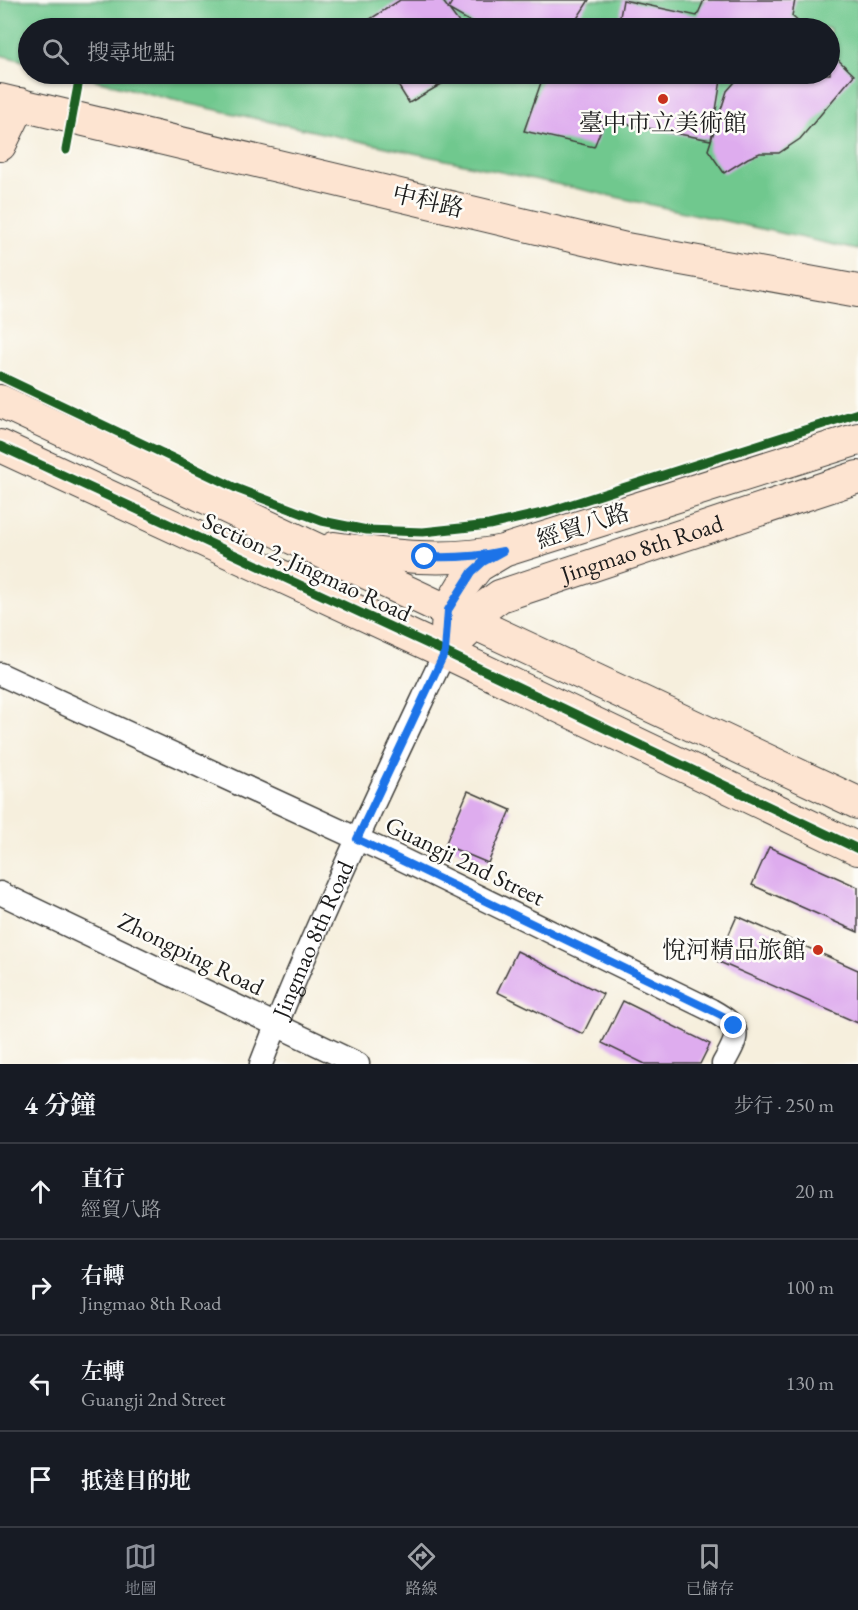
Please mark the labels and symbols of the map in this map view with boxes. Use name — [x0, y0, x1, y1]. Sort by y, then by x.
marker: 臺中市立美術館 — [656, 92, 670, 106]
place label: 臺中市立美術館 — [579, 107, 747, 138]
street label: 中科路 — [390, 177, 467, 224]
street label: 經貿八路 — [532, 496, 633, 555]
street label: Section 2, Jingmao Road — [198, 505, 417, 629]
street label: Jingmao 8th Road — [555, 507, 727, 590]
route start — [411, 543, 437, 569]
street label: Guangji 2nd Street — [380, 809, 550, 913]
street label: Jingmao 8th Road — [264, 855, 361, 1024]
street label: Zhongping Road — [113, 905, 270, 1003]
place label: 悅河精品旅館 — [662, 934, 806, 965]
marker: 悅河精品旅館 — [811, 943, 825, 957]
route end — [720, 1012, 746, 1038]

